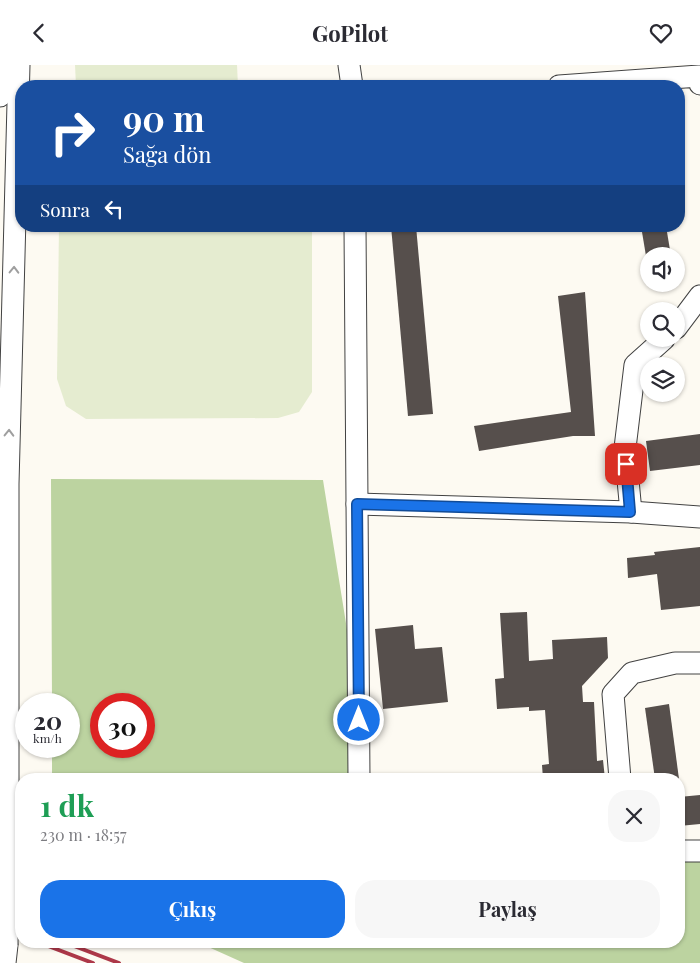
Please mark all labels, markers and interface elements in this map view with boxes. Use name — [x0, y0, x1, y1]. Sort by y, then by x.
text: GoPilot — [312, 18, 388, 48]
icon: back — [25, 19, 53, 47]
icon: heart — [647, 19, 675, 47]
text: 90 m — [123, 94, 205, 141]
icon: right — [40, 100, 105, 165]
text: Sağa dön — [123, 139, 211, 169]
icon: left — [100, 195, 128, 223]
text: Sonra — [40, 196, 90, 222]
map controls — [640, 247, 685, 402]
button: sound — [640, 247, 685, 292]
one-way arrow — [8, 266, 19, 274]
button: search — [640, 302, 685, 347]
button: layers — [640, 357, 685, 402]
one-way arrow — [4, 429, 15, 437]
pin — [605, 443, 647, 485]
icon: arrive — [612, 450, 640, 478]
speed limit sign: 30 — [90, 693, 155, 758]
position arrow — [332, 693, 384, 745]
text: 20 — [33, 703, 62, 736]
text: km/h — [33, 730, 62, 746]
text: 1 dk — [40, 785, 94, 825]
button: close — [608, 790, 660, 842]
text: 230 m · 18:57 — [40, 824, 127, 845]
button: Çıkış — [40, 880, 345, 938]
button: Paylaş — [355, 880, 660, 938]

